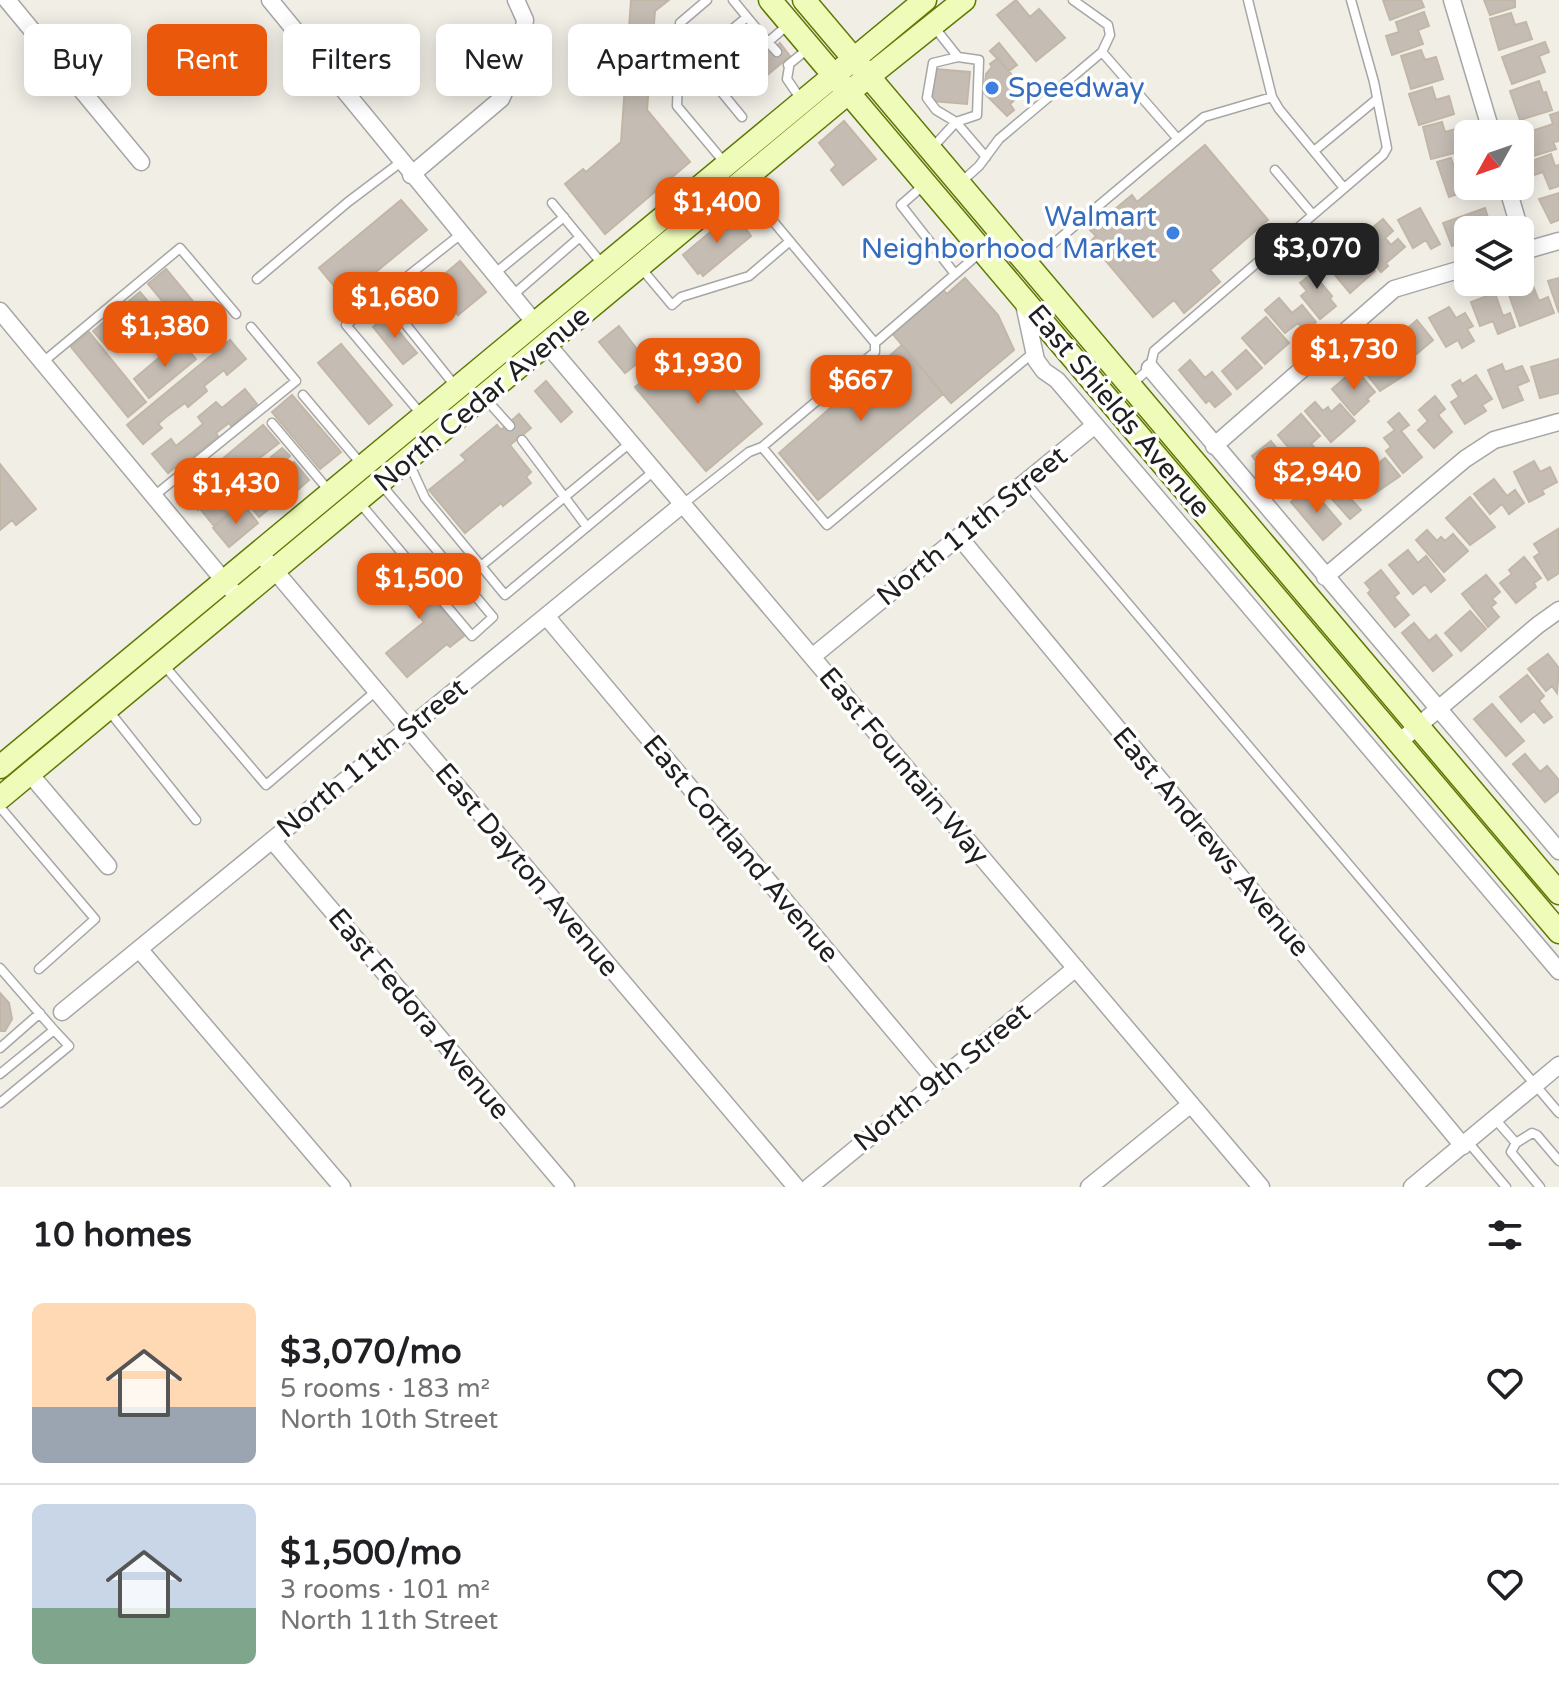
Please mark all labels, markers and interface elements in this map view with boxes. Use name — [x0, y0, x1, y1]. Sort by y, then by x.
chip: Buy — [24, 24, 131, 96]
chip: Rent — [147, 24, 267, 96]
chip: Filters — [283, 24, 420, 96]
chip: New — [436, 24, 552, 96]
chip: Apartment — [568, 24, 768, 96]
place label: Speedway — [1008, 71, 1145, 105]
marker: Speedway — [983, 79, 1001, 97]
north arrow — [1454, 120, 1534, 200]
map controls — [1454, 120, 1534, 296]
pin: $1,400 — [652, 177, 782, 245]
text: $1,400 — [673, 187, 761, 218]
place label: Walmart Neighborhood Market — [861, 200, 1157, 266]
button: layers — [1454, 216, 1534, 296]
pin: $3,070 — [1252, 223, 1382, 291]
marker: Walmart Neighborhood Market — [1164, 224, 1182, 242]
text: $3,070 — [1273, 233, 1361, 264]
pin: $1,680 — [330, 272, 460, 340]
text: $1,680 — [351, 282, 439, 313]
street label: East Shields Avenue — [1020, 298, 1218, 524]
street label: North Cedar Avenue — [367, 299, 597, 499]
pin: $1,380 — [100, 301, 230, 369]
text: $1,380 — [121, 311, 209, 342]
pin: $1,730 — [1289, 324, 1419, 392]
text: $1,730 — [1310, 334, 1398, 365]
pin: $1,930 — [633, 338, 763, 406]
text: $1,930 — [654, 348, 742, 379]
pin: $667 — [814, 355, 908, 423]
text: $667 — [828, 365, 894, 396]
street label: North 11th Street — [870, 439, 1074, 613]
pin: $2,940 — [1252, 447, 1382, 515]
text: $2,940 — [1273, 457, 1361, 488]
pin: $1,430 — [171, 458, 301, 526]
text: $1,430 — [192, 468, 280, 499]
pin: $1,500 — [354, 553, 484, 621]
text: $1,500 — [375, 563, 463, 594]
street label: East Fountain Way — [812, 661, 996, 871]
street label: North 11th Street — [270, 671, 474, 845]
street label: East Andrews Avenue — [1105, 720, 1317, 964]
street label: East Cortland Avenue — [636, 728, 846, 970]
street label: East Dayton Avenue — [428, 756, 626, 984]
street label: East Fedora Avenue — [321, 902, 517, 1126]
street label: North 9th Street — [847, 995, 1037, 1159]
icon: filters — [1483, 1213, 1527, 1257]
text: 10 homes — [32, 1215, 192, 1256]
text: $3,070/mo — [280, 1332, 462, 1373]
icon: home — [96, 1335, 192, 1431]
icon: heart — [1483, 1361, 1527, 1405]
text: 5 rooms · 183 m² — [280, 1373, 490, 1404]
text: North 10th Street — [280, 1404, 498, 1435]
text: $1,500/mo — [280, 1533, 462, 1574]
icon: home — [96, 1536, 192, 1632]
icon: heart — [1483, 1562, 1527, 1606]
text: 3 rooms · 101 m² — [280, 1574, 490, 1605]
text: North 11th Street — [280, 1605, 498, 1636]

